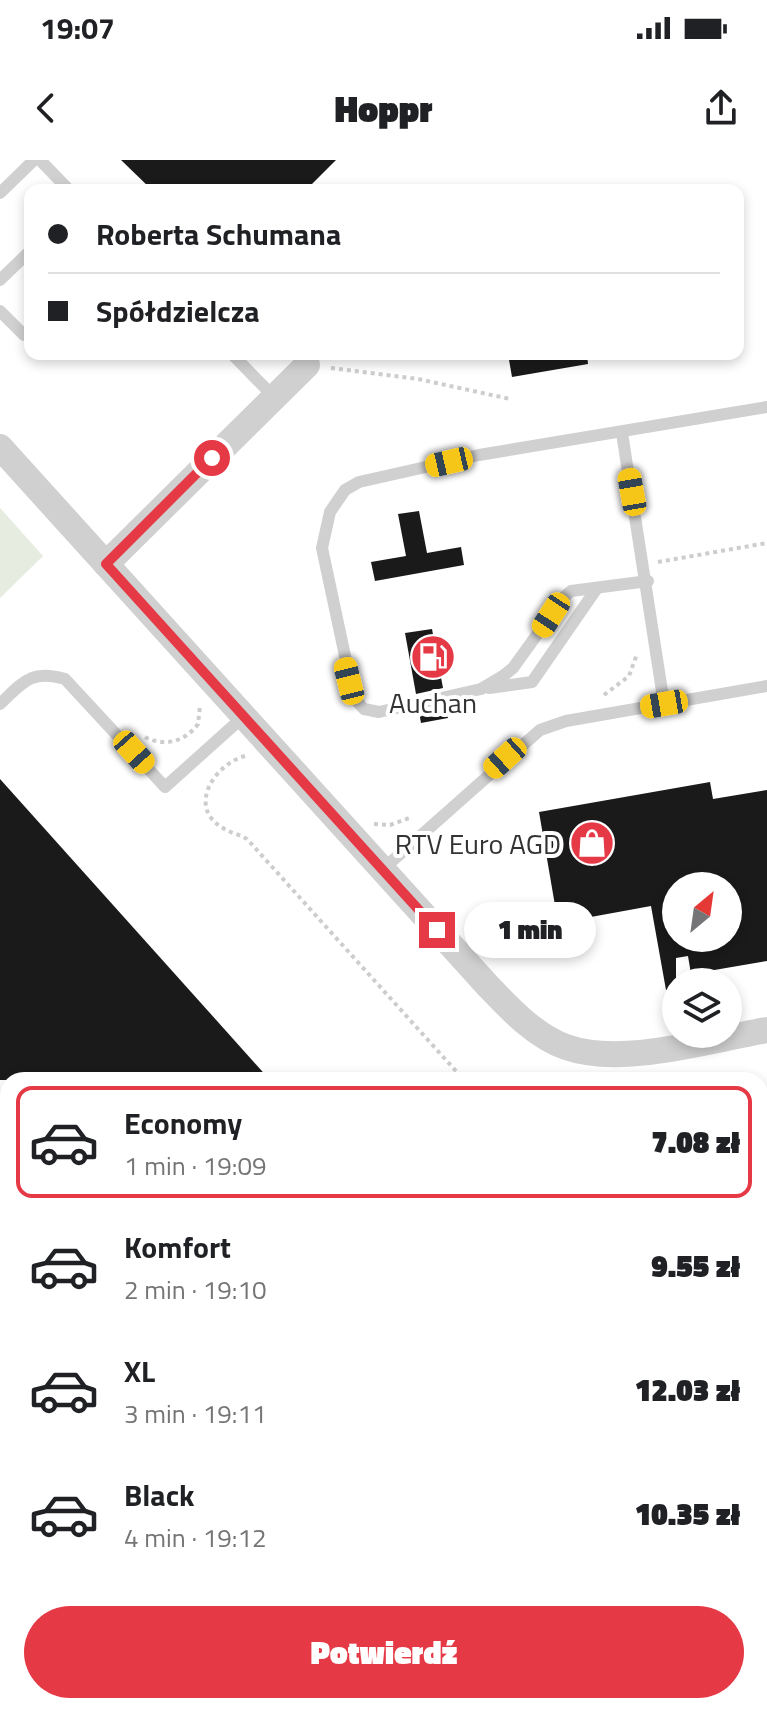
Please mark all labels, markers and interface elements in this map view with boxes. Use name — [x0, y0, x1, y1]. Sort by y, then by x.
text: 19:07 — [40, 5, 115, 51]
text: Hoppr — [334, 81, 433, 136]
icon: back — [24, 86, 68, 130]
icon: share — [699, 86, 743, 130]
text: Roberta Schumana — [96, 211, 341, 257]
text: Spółdzielcza — [96, 288, 260, 334]
route start — [194, 440, 230, 476]
car — [423, 445, 475, 479]
car — [616, 466, 648, 518]
car — [528, 588, 574, 642]
fuel station icon: Auchan — [409, 633, 457, 681]
car — [332, 655, 366, 707]
place label: Auchan — [389, 681, 477, 724]
car — [638, 688, 690, 720]
car — [109, 726, 159, 778]
car — [479, 733, 531, 783]
shop icon: RTV Euro AGD — [568, 819, 616, 867]
place label: RTV Euro AGD — [395, 822, 561, 865]
north arrow — [662, 872, 742, 952]
map controls — [662, 872, 742, 1048]
callout: 1 min — [465, 902, 597, 958]
text: 1 min — [498, 910, 562, 949]
route end — [419, 912, 455, 948]
button: layers — [662, 968, 742, 1048]
text: Economy — [124, 1100, 242, 1146]
icon: car — [28, 1106, 100, 1178]
text: 7.08 zł — [651, 1119, 740, 1165]
text: 1 min · 19:09 — [124, 1146, 267, 1185]
text: Komfort — [124, 1224, 231, 1270]
icon: car — [28, 1230, 100, 1302]
text: 9.55 zł — [651, 1243, 740, 1289]
text: 2 min · 19:10 — [124, 1270, 267, 1309]
text: XL — [124, 1348, 155, 1394]
icon: car — [28, 1354, 100, 1426]
text: 12.03 zł — [635, 1367, 740, 1413]
text: 3 min · 19:11 — [124, 1394, 267, 1433]
text: Black — [124, 1472, 195, 1518]
icon: car — [28, 1478, 100, 1550]
text: 10.35 zł — [635, 1491, 740, 1537]
text: 4 min · 19:12 — [124, 1518, 267, 1557]
button: Potwierdź — [24, 1606, 744, 1698]

